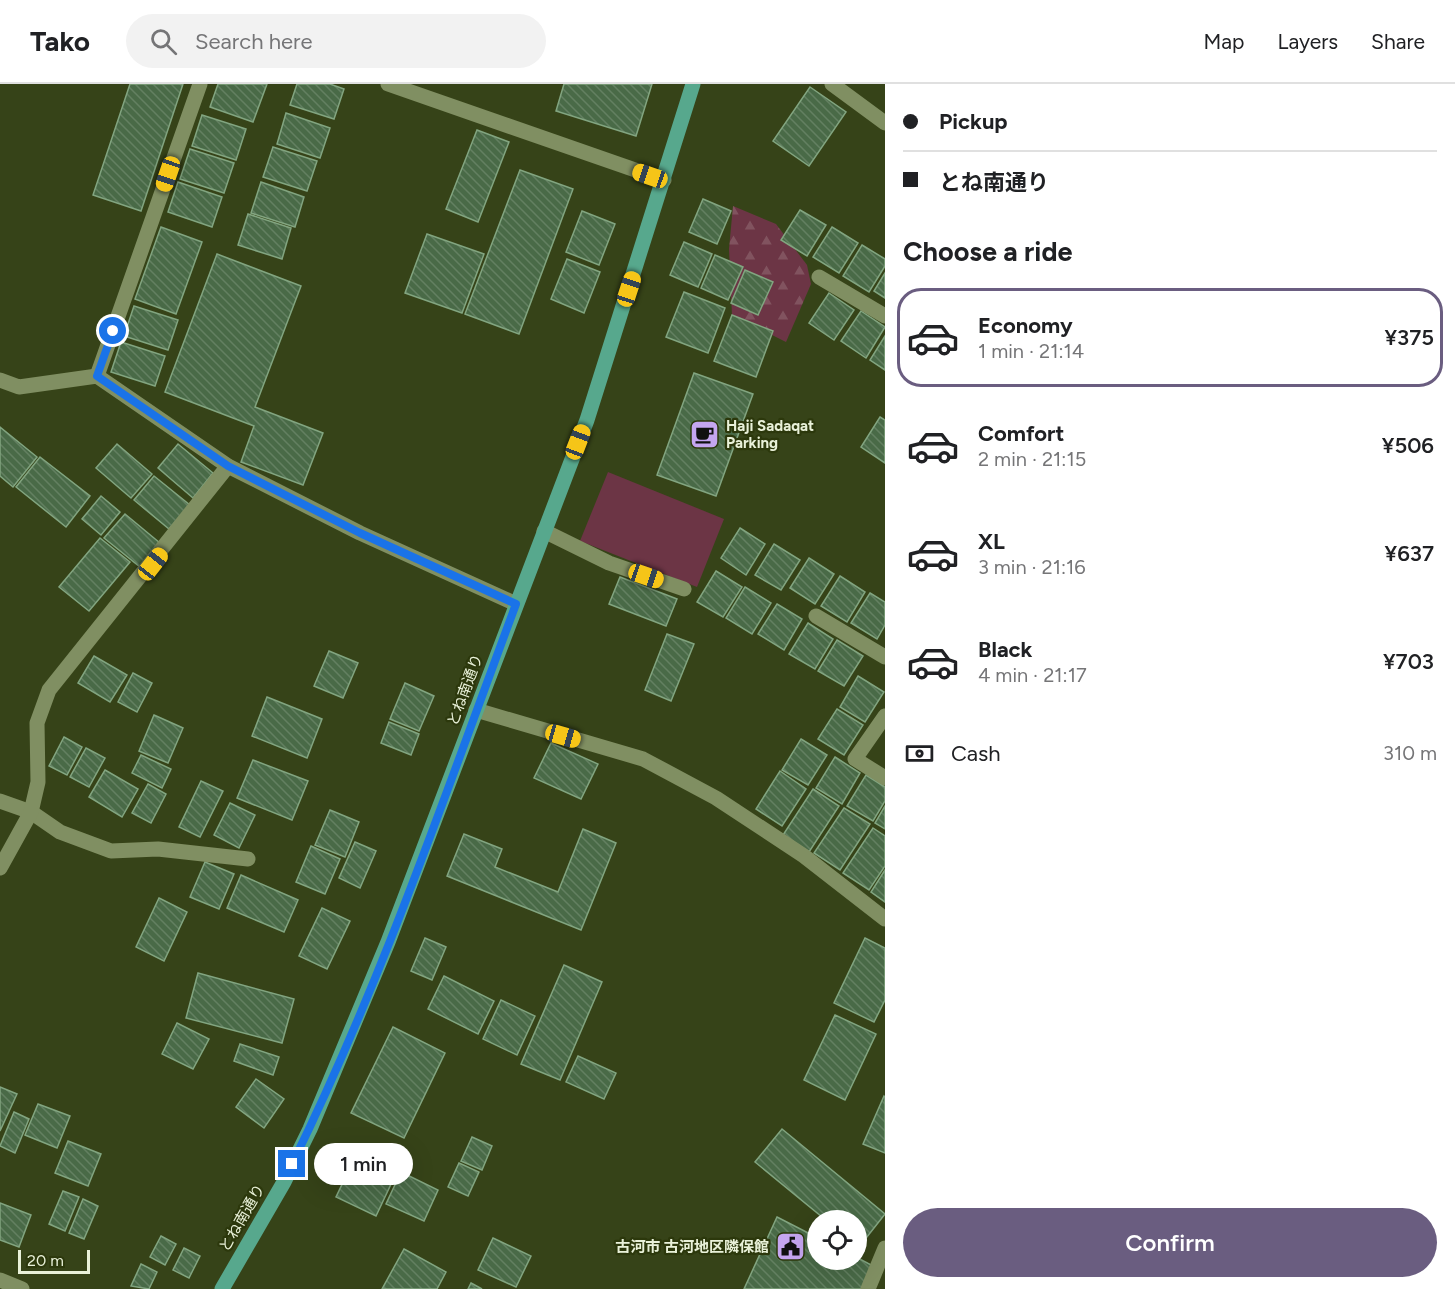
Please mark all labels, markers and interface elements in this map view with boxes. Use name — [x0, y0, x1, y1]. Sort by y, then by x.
search box — [126, 14, 546, 68]
text: Tako — [30, 24, 90, 58]
icon: search — [147, 25, 180, 58]
text: Search here — [195, 28, 313, 55]
text: Map — [1204, 29, 1244, 54]
text: Layers — [1277, 29, 1338, 54]
text: Share — [1371, 29, 1425, 54]
text: Pickup — [939, 108, 1008, 135]
car — [154, 154, 182, 194]
car — [630, 162, 670, 190]
text: とね南通り — [939, 169, 1049, 196]
text: Choose a ride — [903, 235, 1072, 268]
car — [615, 269, 643, 309]
icon: car — [906, 311, 960, 365]
text: Economy — [978, 312, 1073, 339]
route start — [99, 317, 126, 344]
text: ¥375 — [1384, 324, 1434, 351]
text: 1 min · 21:14 — [978, 339, 1084, 363]
place label: Haji Sadaqat Parking — [726, 417, 814, 452]
cafe icon: Haji Sadaqat Parking — [689, 419, 721, 451]
icon: car — [906, 419, 960, 473]
text: Comfort — [978, 420, 1064, 447]
car — [563, 422, 593, 462]
text: ¥506 — [1382, 432, 1434, 459]
text: 2 min · 21:15 — [978, 447, 1086, 471]
icon: car — [906, 527, 960, 581]
text: XL — [978, 528, 1005, 555]
text: ¥637 — [1385, 540, 1434, 567]
car — [135, 544, 171, 584]
text: 3 min · 21:16 — [978, 555, 1086, 579]
car — [626, 562, 666, 590]
icon: car — [906, 635, 960, 689]
text: Black — [978, 636, 1032, 663]
text: ¥703 — [1383, 648, 1434, 675]
street label: とね南通り — [444, 652, 486, 728]
text: 4 min · 21:17 — [978, 663, 1087, 687]
car — [543, 722, 583, 750]
icon: cash — [903, 737, 936, 770]
text: Cash — [951, 740, 1001, 767]
text: 310 m — [1383, 741, 1437, 765]
callout: 1 min — [313, 1143, 412, 1185]
route end — [278, 1150, 305, 1177]
text: 1 min — [340, 1152, 387, 1176]
street label: とね南通り — [215, 1181, 269, 1255]
button: Confirm — [903, 1208, 1437, 1277]
map controls — [807, 1210, 867, 1270]
button: locate — [807, 1210, 867, 1270]
public building icon: 古河市 古河地区隣保館 — [774, 1231, 806, 1263]
place label: 古河市 古河地区隣保館 — [615, 1238, 769, 1256]
scale bar — [18, 1247, 90, 1274]
text: 20 m — [27, 1251, 64, 1270]

